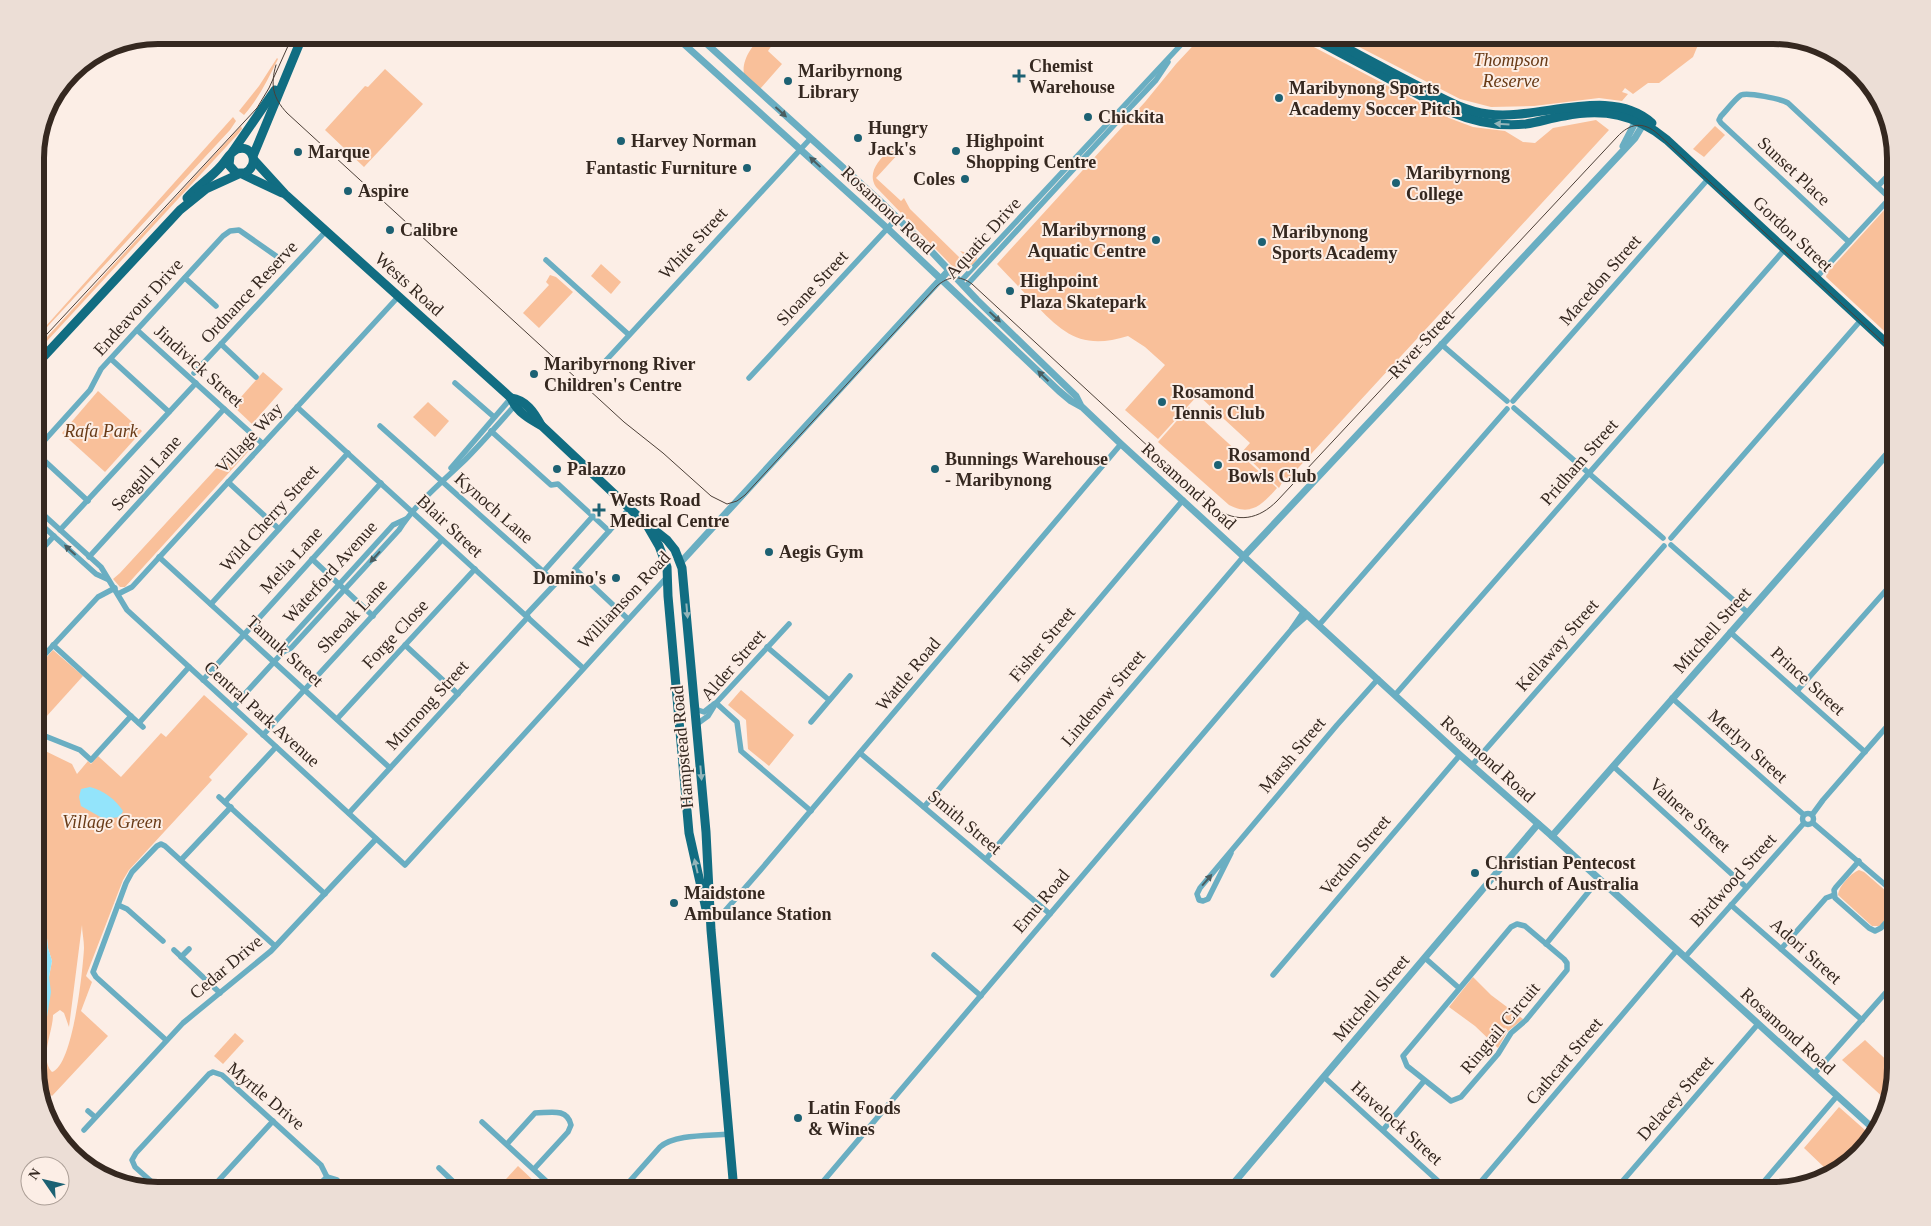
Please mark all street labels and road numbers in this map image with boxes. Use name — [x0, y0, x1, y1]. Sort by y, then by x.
street label: Sunset Place — [1754, 132, 1834, 210]
street label: Rosamond Road — [837, 162, 939, 258]
street label: Gordon Street — [1749, 192, 1837, 276]
street label: Aquatic Drive — [941, 193, 1025, 283]
street label: White Street — [655, 203, 731, 283]
street label: Macedon Street — [1555, 231, 1645, 329]
street label: Ordnance Reserve — [197, 237, 301, 347]
street label: Sloane Street — [772, 246, 852, 330]
street label: Wests Road — [371, 248, 447, 320]
street label: Endeavour Drive — [89, 254, 187, 360]
street label: River Street — [1384, 306, 1458, 382]
street label: Jindivick Street — [151, 321, 247, 411]
street label: Village Way — [211, 399, 287, 477]
street label: Pridham Street — [1536, 415, 1622, 509]
street label: Seagull Lane — [107, 431, 185, 515]
street label: Rosamond Road — [1138, 439, 1240, 533]
street label: Wild Cherry Street — [216, 461, 322, 575]
street label: Kynoch Lane — [451, 468, 537, 548]
street label: Blair Street — [413, 491, 487, 561]
street label: Waterford Avenue — [279, 517, 381, 627]
street label: Melia Lane — [256, 523, 326, 597]
street label: Williamson Road — [574, 547, 674, 653]
street label: Sheoak Lane — [313, 575, 391, 657]
street label: Mitchell Street — [1669, 583, 1755, 677]
street label: Forge Close — [358, 595, 432, 673]
street label: Kellaway Street — [1512, 595, 1602, 695]
street label: Fisher Street — [1005, 603, 1079, 685]
street label: Tamuk Street — [243, 611, 327, 691]
street label: Alder Street — [697, 625, 769, 705]
street label: Wattle Road — [872, 633, 944, 715]
street label: Prince Street — [1767, 643, 1849, 719]
street label: Lindenow Street — [1057, 646, 1149, 750]
street label: Murnong Street — [382, 656, 472, 754]
street label: Central Park Avenue — [200, 657, 324, 771]
street label: Hampstead Road — [667, 685, 697, 809]
street label: Merlyn Street — [1704, 705, 1792, 787]
street label: Rosamond Road — [1437, 712, 1539, 806]
street label: Marsh Street — [1255, 713, 1329, 797]
street label: Valnere Street — [1646, 774, 1734, 856]
street label: Smith Street — [924, 786, 1006, 858]
street label: Verdun Street — [1316, 811, 1394, 899]
street label: Birdwood Street — [1686, 829, 1780, 931]
street label: Emu Road — [1009, 865, 1073, 937]
street label: Adori Street — [1766, 914, 1846, 988]
street label: Cedar Drive — [186, 931, 266, 1003]
street label: Mitchell Street — [1329, 950, 1413, 1046]
street label: Ringtail Circuit — [1456, 978, 1544, 1078]
street label: Rosamond Road — [1737, 984, 1839, 1078]
street label: Cathcart Street — [1522, 1013, 1606, 1109]
street label: Delacey Street — [1633, 1052, 1717, 1144]
street label: Myrtle Drive — [223, 1058, 309, 1134]
street label: Havelock Street — [1347, 1077, 1447, 1169]

